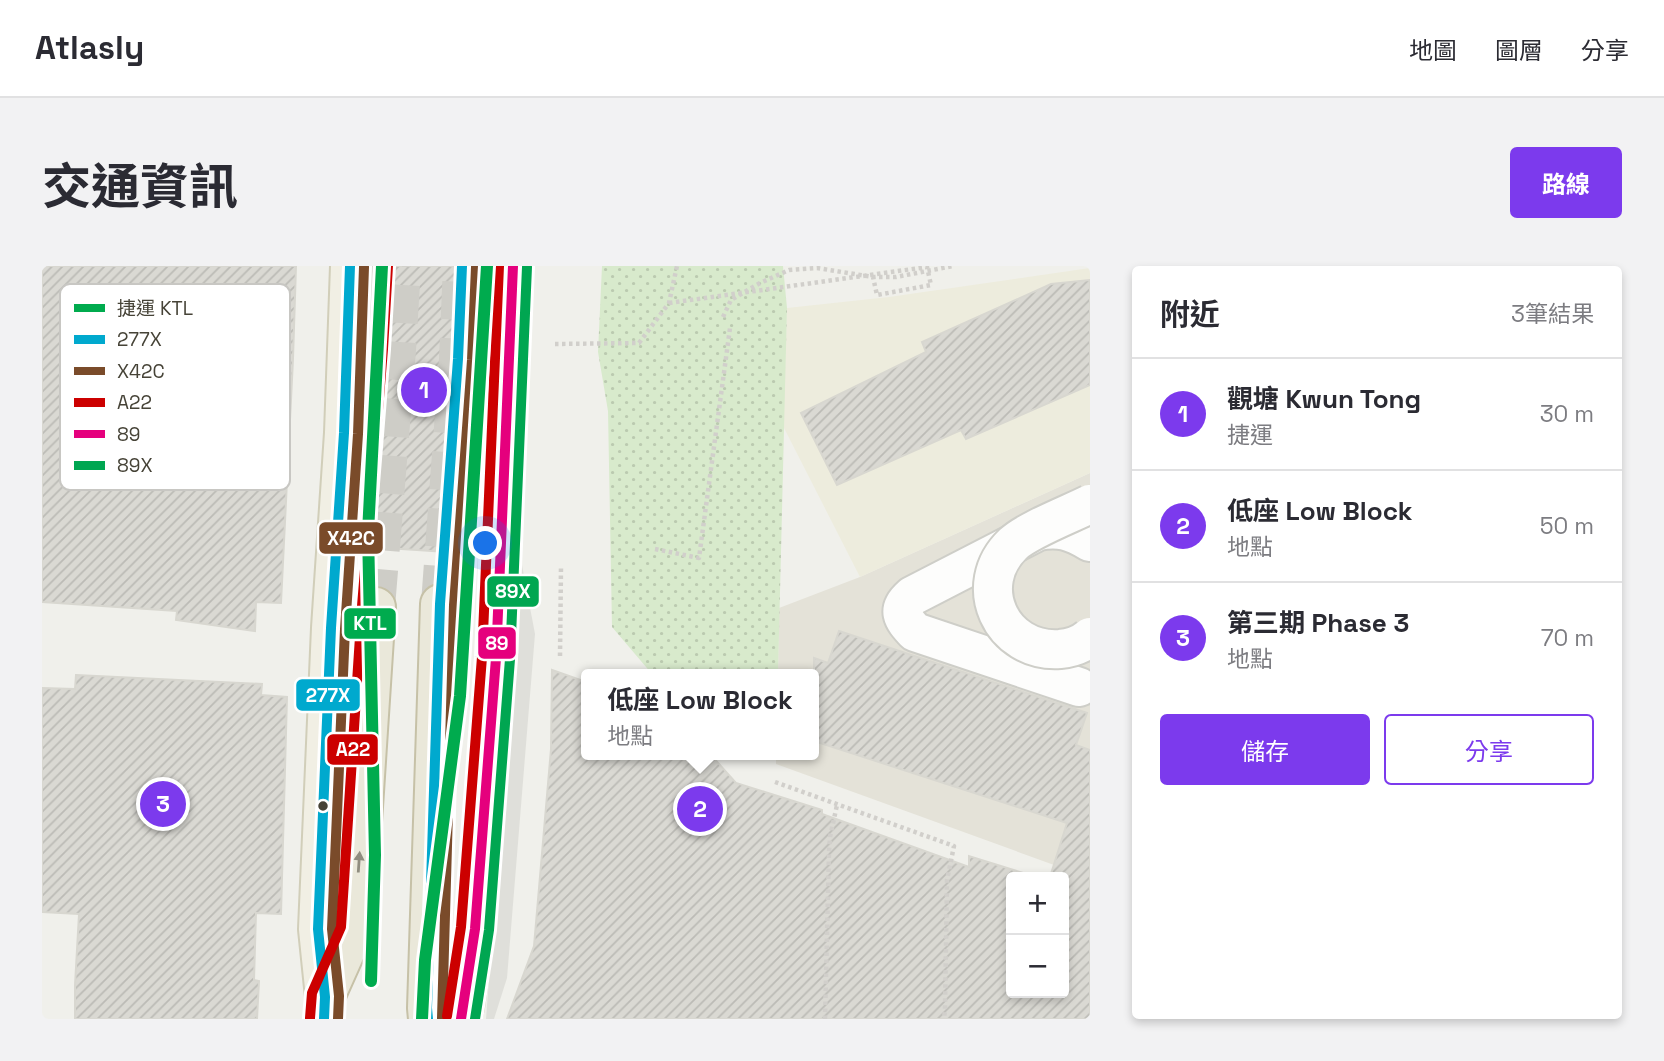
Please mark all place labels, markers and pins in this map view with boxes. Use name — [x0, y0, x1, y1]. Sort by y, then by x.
pin: 1 — [401, 364, 447, 416]
pin: 3 — [140, 778, 186, 830]
pin: 2 — [677, 783, 723, 835]
unlabelled marker — [316, 799, 330, 813]

